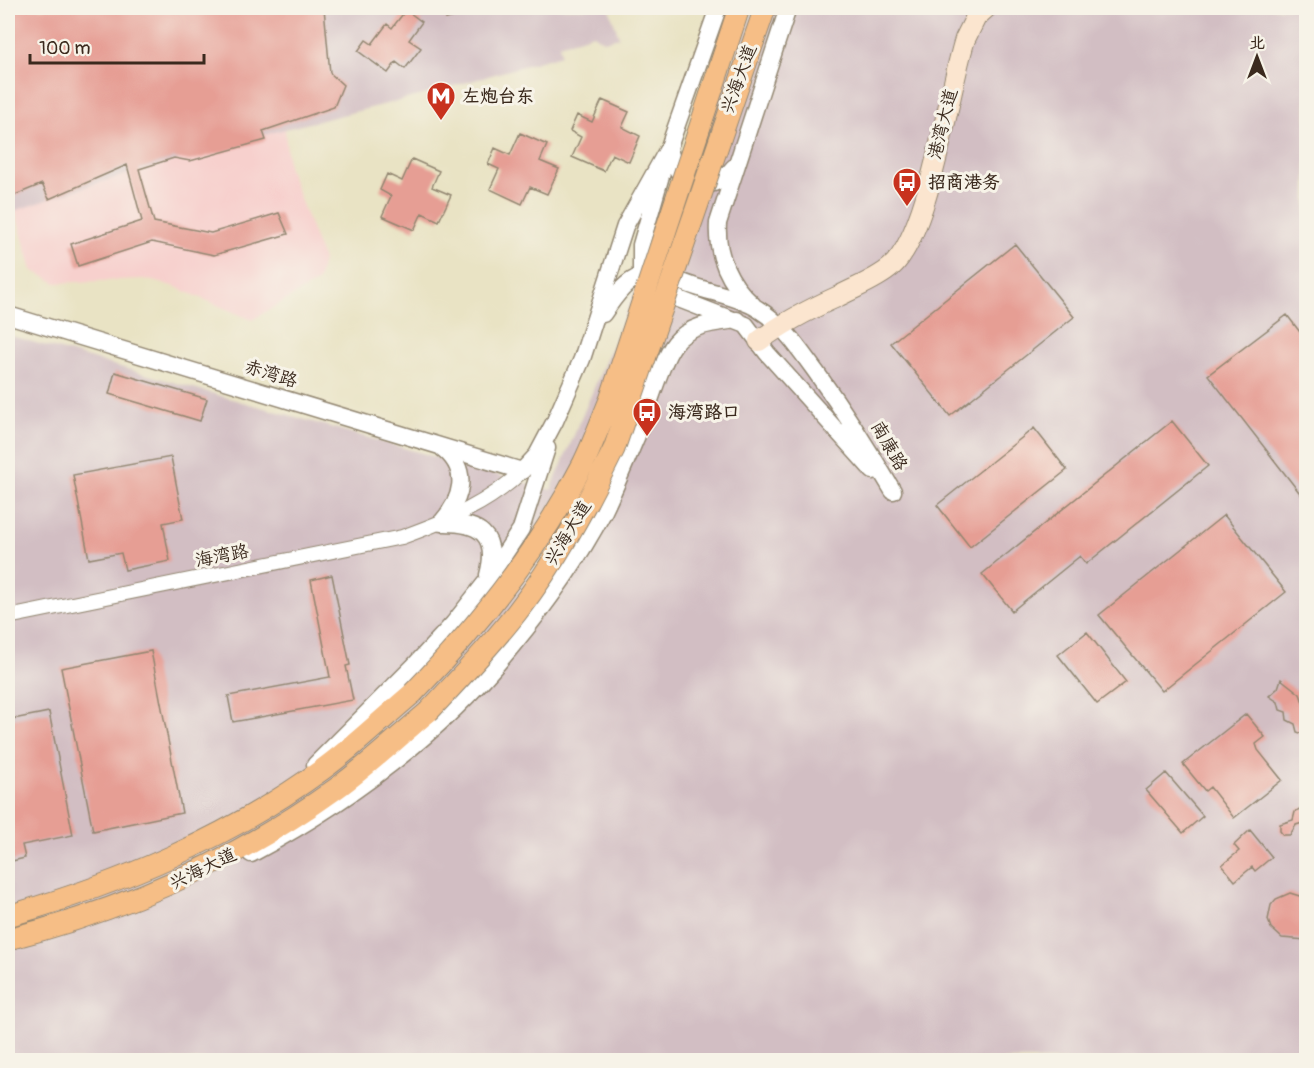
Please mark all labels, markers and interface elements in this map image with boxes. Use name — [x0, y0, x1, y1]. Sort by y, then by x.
scale bar — [30, 27, 204, 65]
north arrow — [1227, 27, 1287, 87]
text: 北 — [1249, 33, 1265, 53]
text: 100 m — [39, 37, 91, 60]
street label: 兴海大道 — [716, 41, 762, 117]
metro station icon: 左炮台东 — [425, 80, 457, 122]
place label: 左炮台东 — [462, 85, 534, 108]
street label: 港湾大道 — [923, 86, 963, 162]
bus stop icon: 招商港务 — [891, 166, 923, 208]
place label: 招商港务 — [928, 171, 1000, 194]
street label: 赤湾路 — [242, 355, 300, 393]
bus stop icon: 海湾路口 — [631, 396, 663, 438]
place label: 海湾路口 — [668, 401, 740, 424]
street label: 南康路 — [866, 417, 912, 475]
street label: 兴海大道 — [540, 496, 596, 570]
street label: 海湾路 — [193, 540, 251, 572]
street label: 兴海大道 — [166, 843, 240, 895]

